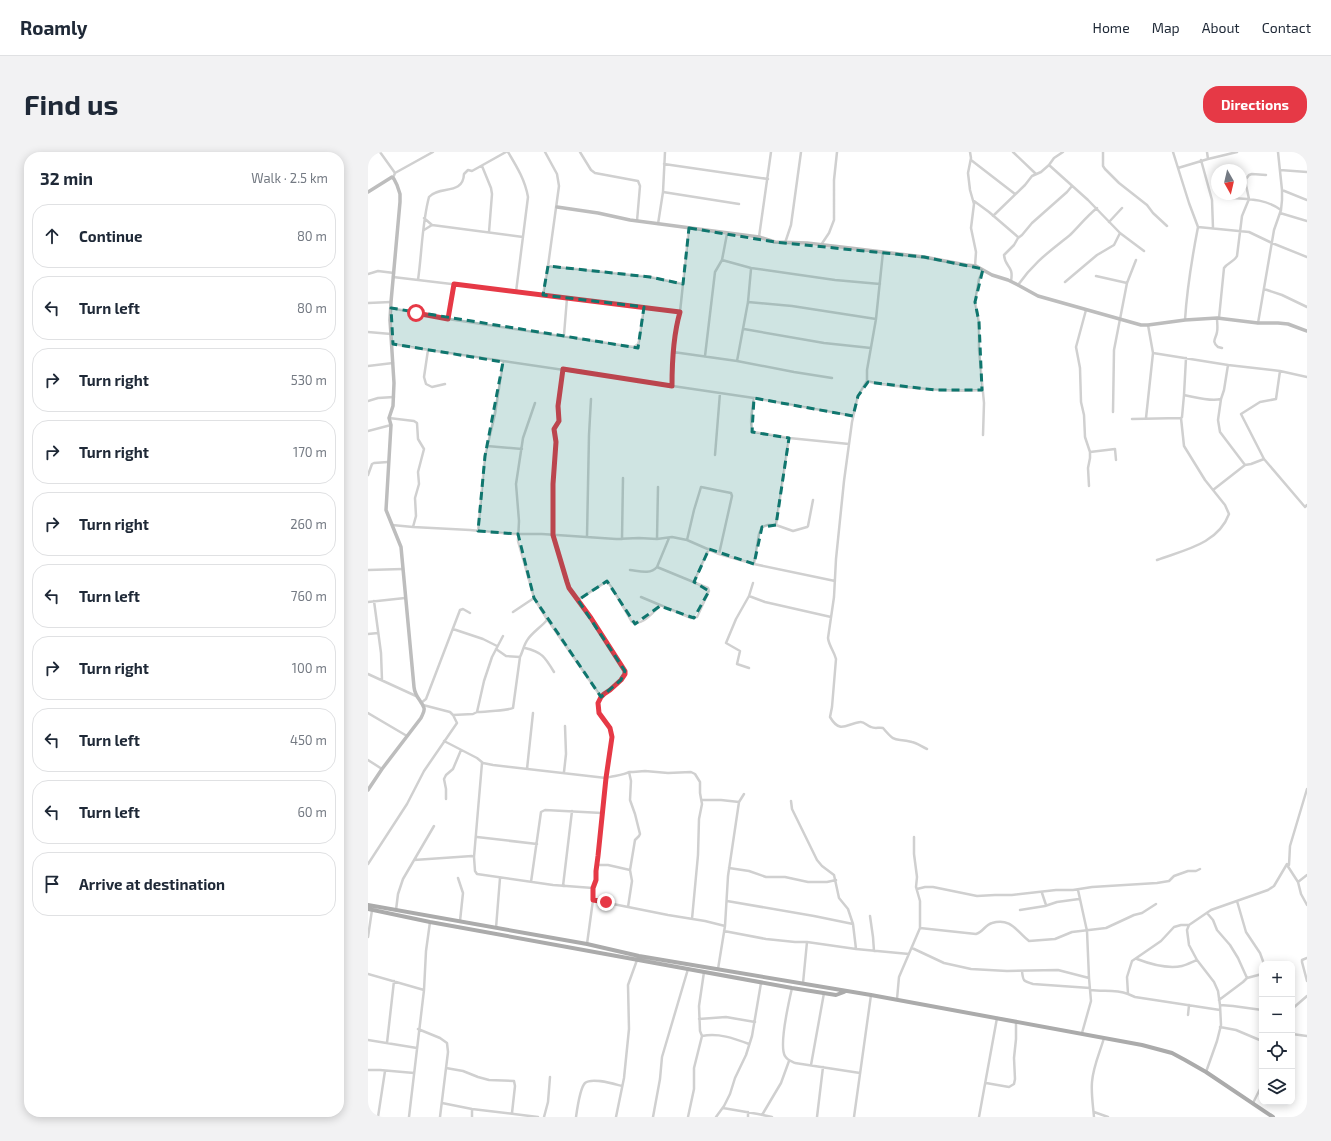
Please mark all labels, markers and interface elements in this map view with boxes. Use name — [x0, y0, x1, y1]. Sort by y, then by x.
text: Roamly — [20, 16, 87, 39]
text: Home — [1093, 19, 1130, 36]
text: Map — [1152, 19, 1180, 36]
text: About — [1202, 19, 1240, 36]
text: Contact — [1262, 19, 1311, 36]
button: Directions — [1203, 86, 1307, 123]
text: Find us — [24, 87, 118, 121]
north arrow — [1211, 164, 1247, 200]
text: 32 min — [40, 168, 93, 188]
text: Walk · 2.5 km — [251, 170, 328, 186]
icon: ahead — [41, 225, 63, 247]
text: Continue — [79, 227, 142, 245]
text: 80 m — [297, 228, 327, 244]
icon: left — [41, 297, 63, 319]
text: Turn left — [79, 299, 140, 317]
text: 80 m — [297, 300, 327, 316]
route start — [407, 304, 425, 322]
icon: right — [41, 369, 63, 391]
text: Turn right — [79, 371, 149, 389]
text: 530 m — [291, 372, 327, 388]
icon: right — [41, 441, 63, 463]
text: Turn right — [79, 443, 149, 461]
text: 170 m — [293, 444, 327, 460]
icon: right — [41, 513, 63, 535]
text: Turn right — [79, 515, 149, 533]
text: 260 m — [290, 516, 327, 532]
icon: left — [41, 585, 63, 607]
text: Turn left — [79, 587, 140, 605]
text: 760 m — [291, 588, 327, 604]
icon: right — [41, 657, 63, 679]
text: Turn right — [79, 659, 149, 677]
text: 100 m — [292, 660, 327, 676]
icon: left — [41, 729, 63, 751]
text: Turn left — [79, 731, 140, 749]
text: 450 m — [290, 732, 327, 748]
icon: left — [41, 801, 63, 823]
text: Turn left — [79, 803, 140, 821]
text: 60 m — [297, 804, 327, 820]
icon: arrive — [41, 873, 63, 895]
text: Arrive at destination — [79, 875, 225, 893]
route end — [597, 893, 615, 911]
map controls — [1259, 961, 1295, 1105]
button: + — [1259, 961, 1295, 997]
button: − — [1259, 997, 1295, 1033]
button: locate — [1259, 1033, 1295, 1069]
button: layers — [1259, 1069, 1295, 1105]

